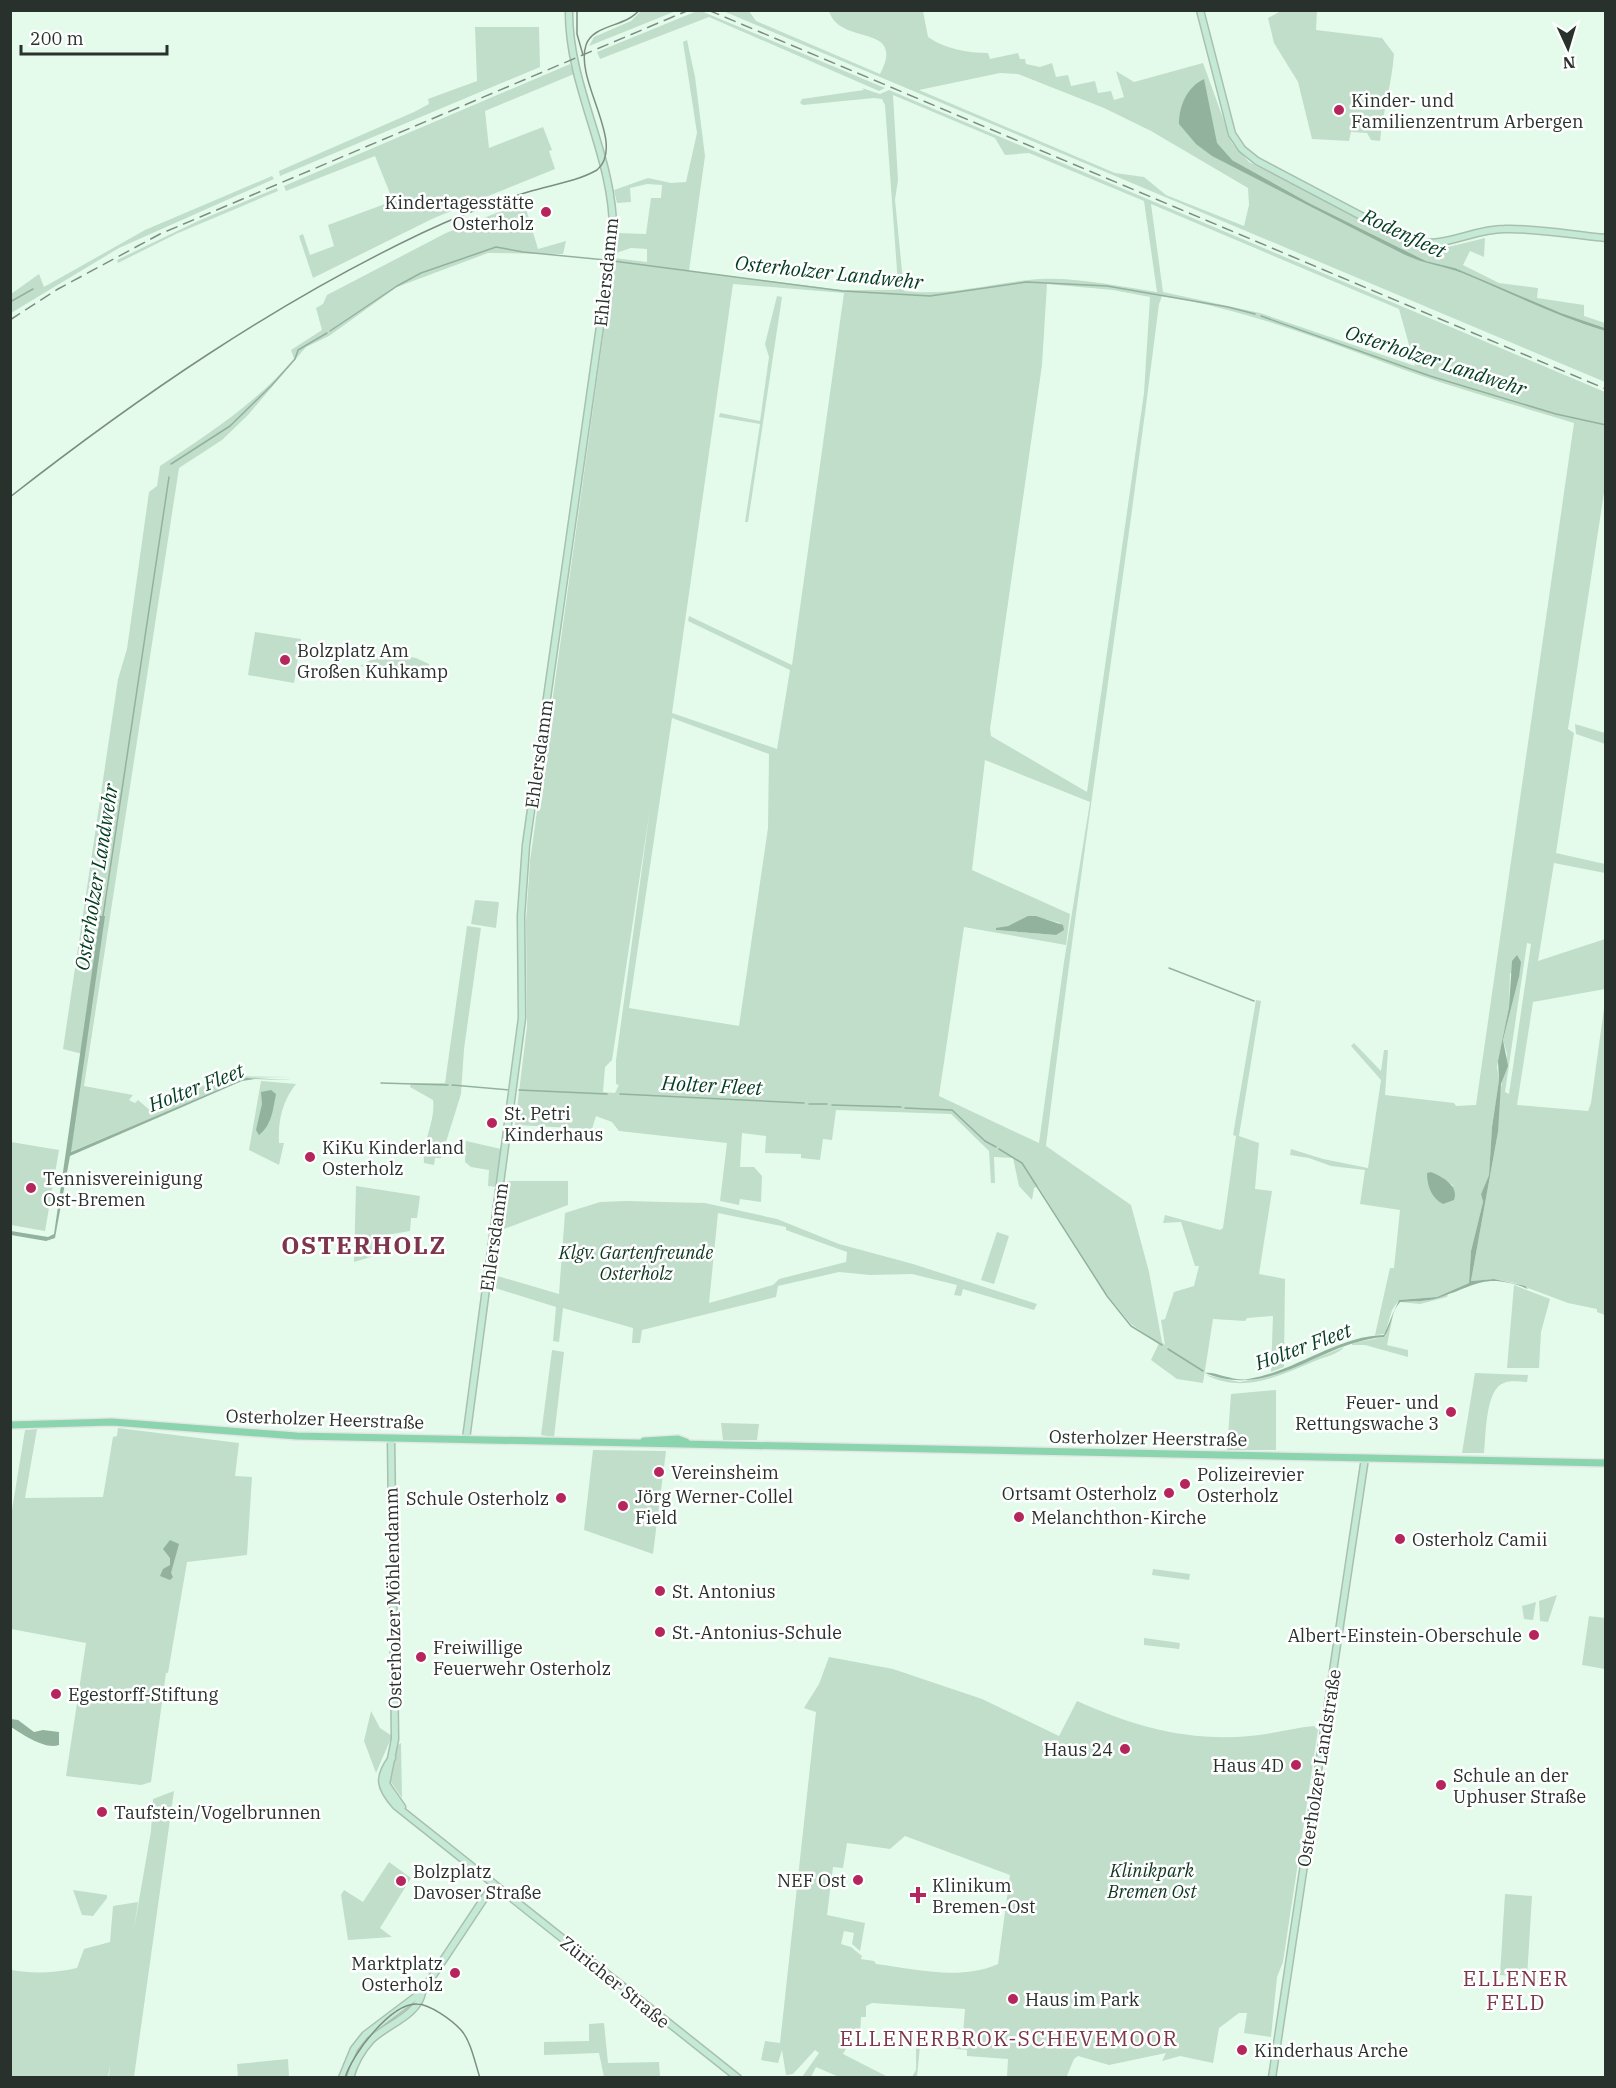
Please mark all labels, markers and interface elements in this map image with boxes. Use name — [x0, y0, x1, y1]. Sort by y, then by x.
scale bar — [21, 18, 166, 56]
north arrow — [1538, 18, 1598, 78]
text: 200 m — [30, 27, 84, 50]
text: N — [1562, 53, 1576, 73]
place label: Kinder- und Familienzentrum Arbergen — [1351, 89, 1583, 133]
marker: Kinder- und Familienzentrum Arbergen — [1332, 103, 1346, 117]
place label: Kindertagesstätte Osterholz — [384, 191, 534, 235]
water label: Rodenfleet — [1357, 201, 1451, 265]
marker: Kindertagesstätte Osterholz — [539, 205, 553, 219]
street label: Ehlersdamm — [589, 216, 623, 328]
water label: Osterholzer Landwehr — [734, 249, 926, 295]
water label: Osterholzer Landwehr — [1342, 318, 1531, 402]
place label: Bolzplatz Am Großen Kuhkamp — [297, 639, 448, 683]
marker: Bolzplatz Am Großen Kuhkamp — [278, 653, 292, 667]
street label: Ehlersdamm — [520, 698, 558, 810]
water label: Osterholzer Landwehr — [68, 780, 124, 972]
water label: Holter Fleet — [143, 1056, 249, 1118]
water label: Holter Fleet — [660, 1069, 764, 1101]
place label: St. Petri Kinderhaus — [504, 1102, 603, 1146]
marker: St. Petri Kinderhaus — [485, 1116, 499, 1130]
place label: KiKu Kinderland Osterholz — [322, 1136, 464, 1180]
marker: KiKu Kinderland Osterholz — [303, 1150, 317, 1164]
place label: Tennisvereinigung Ost-Bremen — [43, 1167, 203, 1211]
marker: Tennisvereinigung Ost-Bremen — [24, 1181, 38, 1195]
street label: Ehlersdamm — [475, 1181, 513, 1293]
district label: OSTERHOLZ — [281, 1229, 447, 1261]
park label: Klgv. Gartenfreunde Osterholz — [558, 1241, 713, 1285]
water label: Holter Fleet — [1250, 1316, 1356, 1376]
place label: Feuer- und Rettungswache 3 — [1295, 1391, 1439, 1435]
street label: Osterholzer Heerstraße — [225, 1404, 425, 1434]
marker: Feuer- und Rettungswache 3 — [1444, 1405, 1458, 1419]
street label: Osterholzer Heerstraße — [1049, 1425, 1247, 1451]
place label: Vereinsheim — [671, 1461, 779, 1484]
place label: Polizeirevier Osterholz — [1197, 1463, 1304, 1507]
marker: Vereinsheim — [652, 1465, 666, 1479]
marker: Polizeirevier Osterholz — [1178, 1477, 1192, 1491]
place label: Ortsamt Osterholz — [1002, 1482, 1157, 1505]
place label: Jörg Werner-Collel Field — [635, 1485, 793, 1529]
marker: Ortsamt Osterholz — [1162, 1486, 1176, 1500]
street label: Osterholzer Möhlendamm — [380, 1487, 406, 1709]
place label: Schule Osterholz — [406, 1487, 549, 1510]
marker: Schule Osterholz — [554, 1491, 568, 1505]
marker: Jörg Werner-Collel Field — [616, 1499, 630, 1513]
place label: Melanchthon-Kirche — [1031, 1506, 1206, 1529]
marker: Melanchthon-Kirche — [1012, 1510, 1026, 1524]
place label: Osterholz Camii — [1412, 1528, 1548, 1551]
marker: Osterholz Camii — [1393, 1532, 1407, 1546]
place label: St. Antonius — [672, 1580, 776, 1603]
marker: St. Antonius — [653, 1584, 667, 1598]
place label: St.-Antonius-Schule — [672, 1621, 842, 1644]
place label: Albert-Einstein-Oberschule — [1288, 1624, 1522, 1647]
marker: St.-Antonius-Schule — [653, 1625, 667, 1639]
marker: Albert-Einstein-Oberschule — [1527, 1628, 1541, 1642]
place label: Freiwillige Feuerwehr Osterholz — [433, 1636, 611, 1680]
marker: Freiwillige Feuerwehr Osterholz — [414, 1650, 428, 1664]
street label: Osterholzer Landstraße — [1292, 1667, 1346, 1869]
place label: Egestorff-Stiftung — [68, 1683, 218, 1706]
marker: Egestorff-Stiftung — [49, 1687, 63, 1701]
place label: Haus 24 — [1043, 1738, 1113, 1761]
marker: Haus 24 — [1118, 1742, 1132, 1756]
place label: Haus 4D — [1212, 1754, 1284, 1777]
marker: Haus 4D — [1289, 1758, 1303, 1772]
place label: Schule an der Uphuser Straße — [1453, 1764, 1586, 1808]
marker: Schule an der Uphuser Straße — [1434, 1778, 1448, 1792]
place label: Taufstein/Vogelbrunnen — [114, 1801, 321, 1824]
marker: Taufstein/Vogelbrunnen — [95, 1805, 109, 1819]
park label: Klinikpark Bremen Ost — [1106, 1859, 1197, 1903]
place label: Bolzplatz Davoser Straße — [413, 1860, 541, 1904]
place label: NEF Ost — [777, 1869, 846, 1892]
marker: NEF Ost — [851, 1873, 865, 1887]
marker: Bolzplatz Davoser Straße — [394, 1874, 408, 1888]
place label: Klinikum Bremen-Ost — [932, 1874, 1035, 1918]
marker: Klinikum Bremen-Ost — [909, 1886, 927, 1904]
street label: Züricher Straße — [556, 1931, 674, 2033]
place label: Marktplatz Osterholz — [351, 1952, 443, 1996]
district label: ELLENER FELD — [1463, 1964, 1569, 2016]
marker: Marktplatz Osterholz — [448, 1966, 462, 1980]
place label: Haus im Park — [1025, 1988, 1140, 2011]
marker: Haus im Park — [1006, 1992, 1020, 2006]
district label: ELLENERBROK-SCHEVEMOOR — [840, 2024, 1178, 2052]
place label: Kinderhaus Arche — [1254, 2039, 1408, 2062]
marker: Kinderhaus Arche — [1235, 2043, 1249, 2057]

